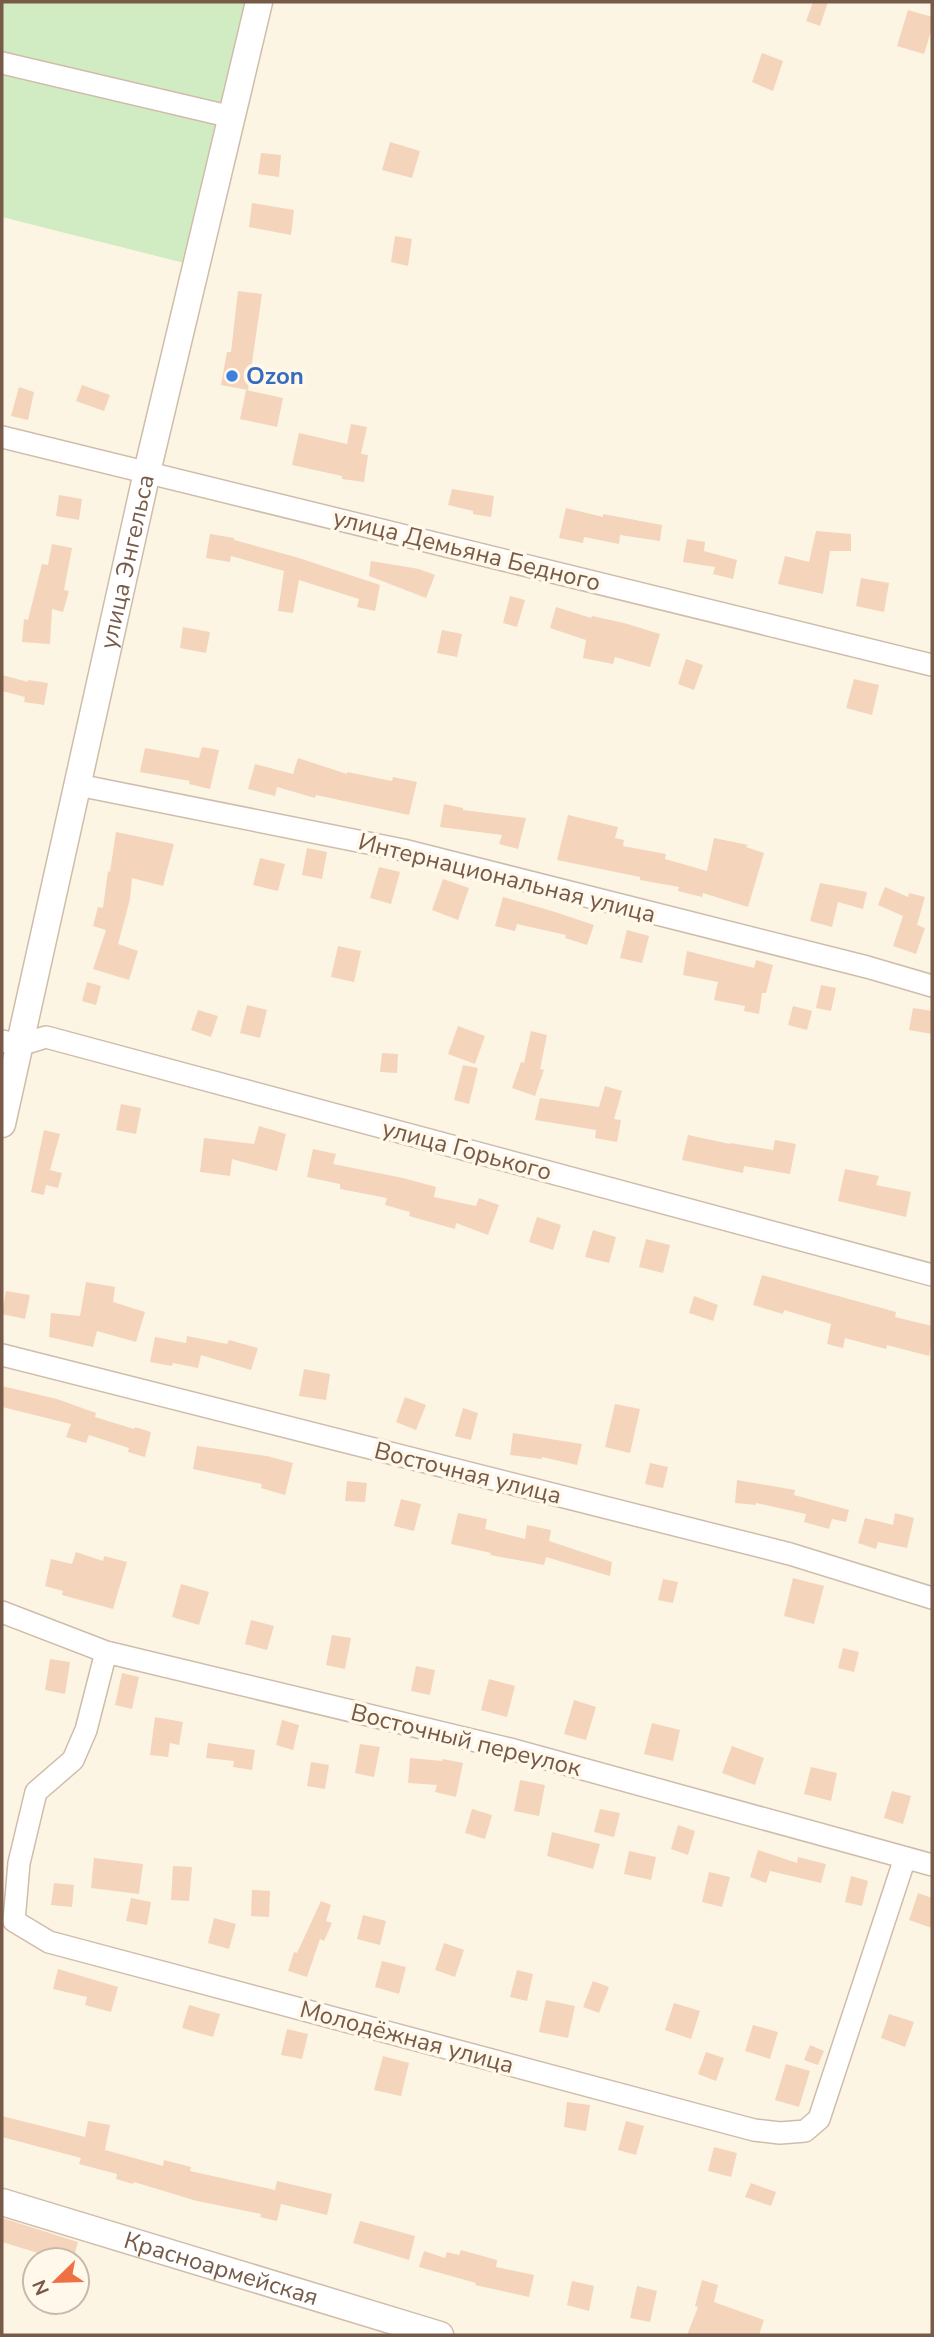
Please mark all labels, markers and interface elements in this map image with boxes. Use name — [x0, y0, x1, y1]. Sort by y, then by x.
place label: Ozon — [246, 360, 304, 392]
marker: Ozon — [224, 368, 240, 384]
street label: улица Энгельса — [92, 471, 162, 652]
street label: улица Демьяна Бедного — [330, 501, 604, 599]
street label: Интернациональная улица — [355, 826, 659, 930]
street label: улица Горького — [379, 1112, 555, 1188]
street label: Восточная улица — [371, 1434, 565, 1512]
street label: Восточный переулок — [347, 1696, 585, 1784]
street label: Молодёжная улица — [296, 1993, 518, 2081]
street label: Красноармейская — [120, 2224, 322, 2313]
north arrow — [21, 2246, 91, 2316]
text: N — [27, 2276, 56, 2299]

